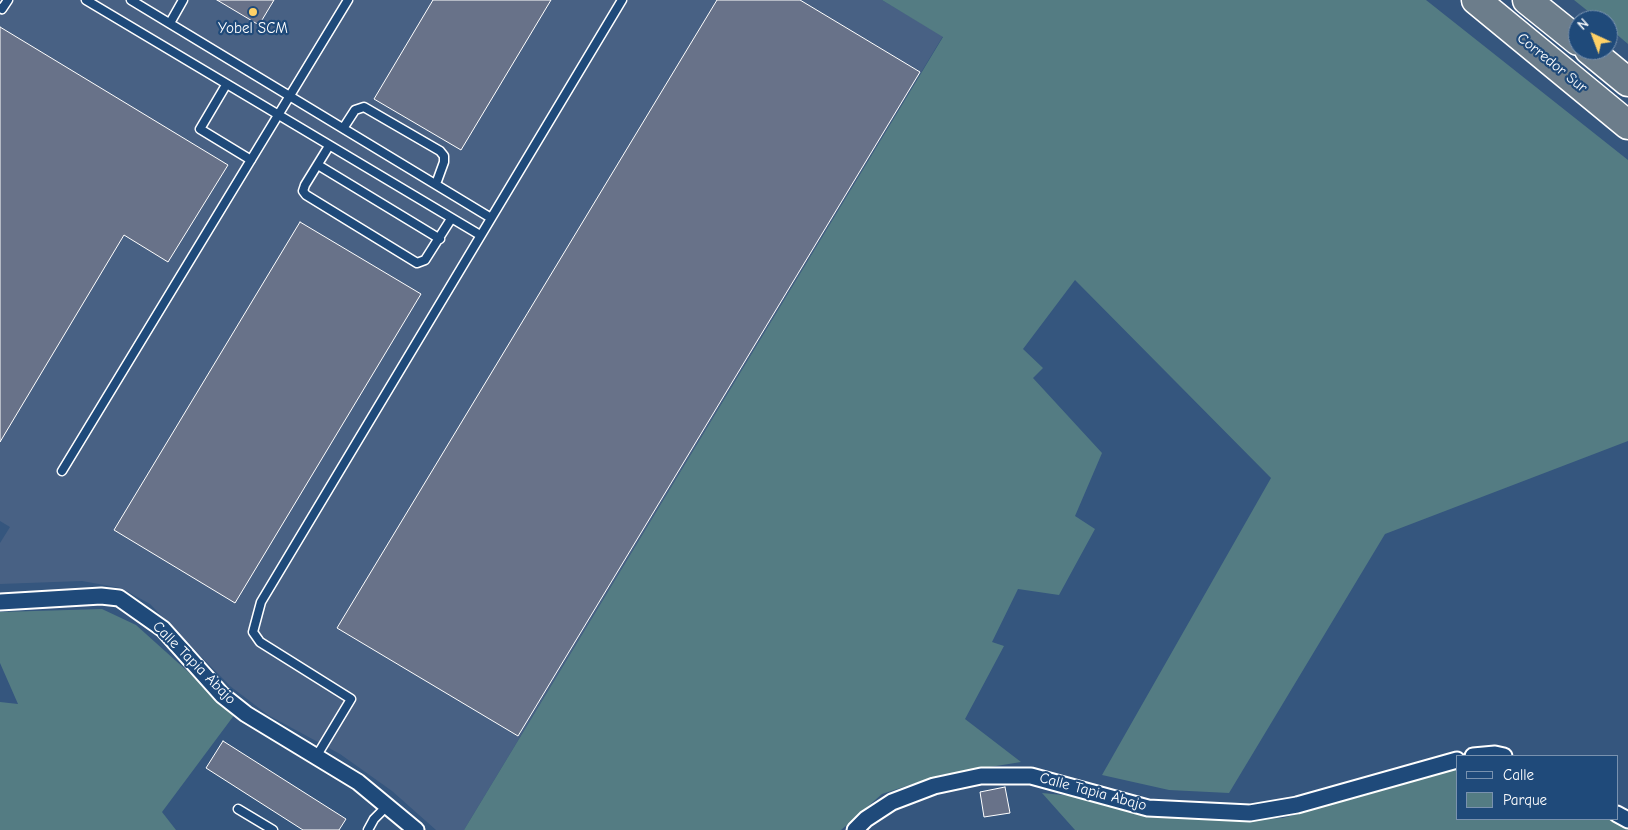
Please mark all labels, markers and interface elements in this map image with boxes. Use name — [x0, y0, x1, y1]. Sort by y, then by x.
marker: Yobel SCM — [247, 6, 259, 18]
north arrow — [1568, 10, 1618, 60]
text: N — [1574, 15, 1592, 34]
place label: Yobel SCM — [218, 20, 288, 38]
street label: Corredor Sur — [1513, 29, 1591, 97]
street label: Calle Tapia Abajo — [149, 618, 239, 708]
legend — [1456, 755, 1618, 820]
text: Calle — [1503, 766, 1534, 784]
street label: Calle Tapia Abajo — [1037, 769, 1149, 815]
text: Parque — [1503, 791, 1547, 809]

